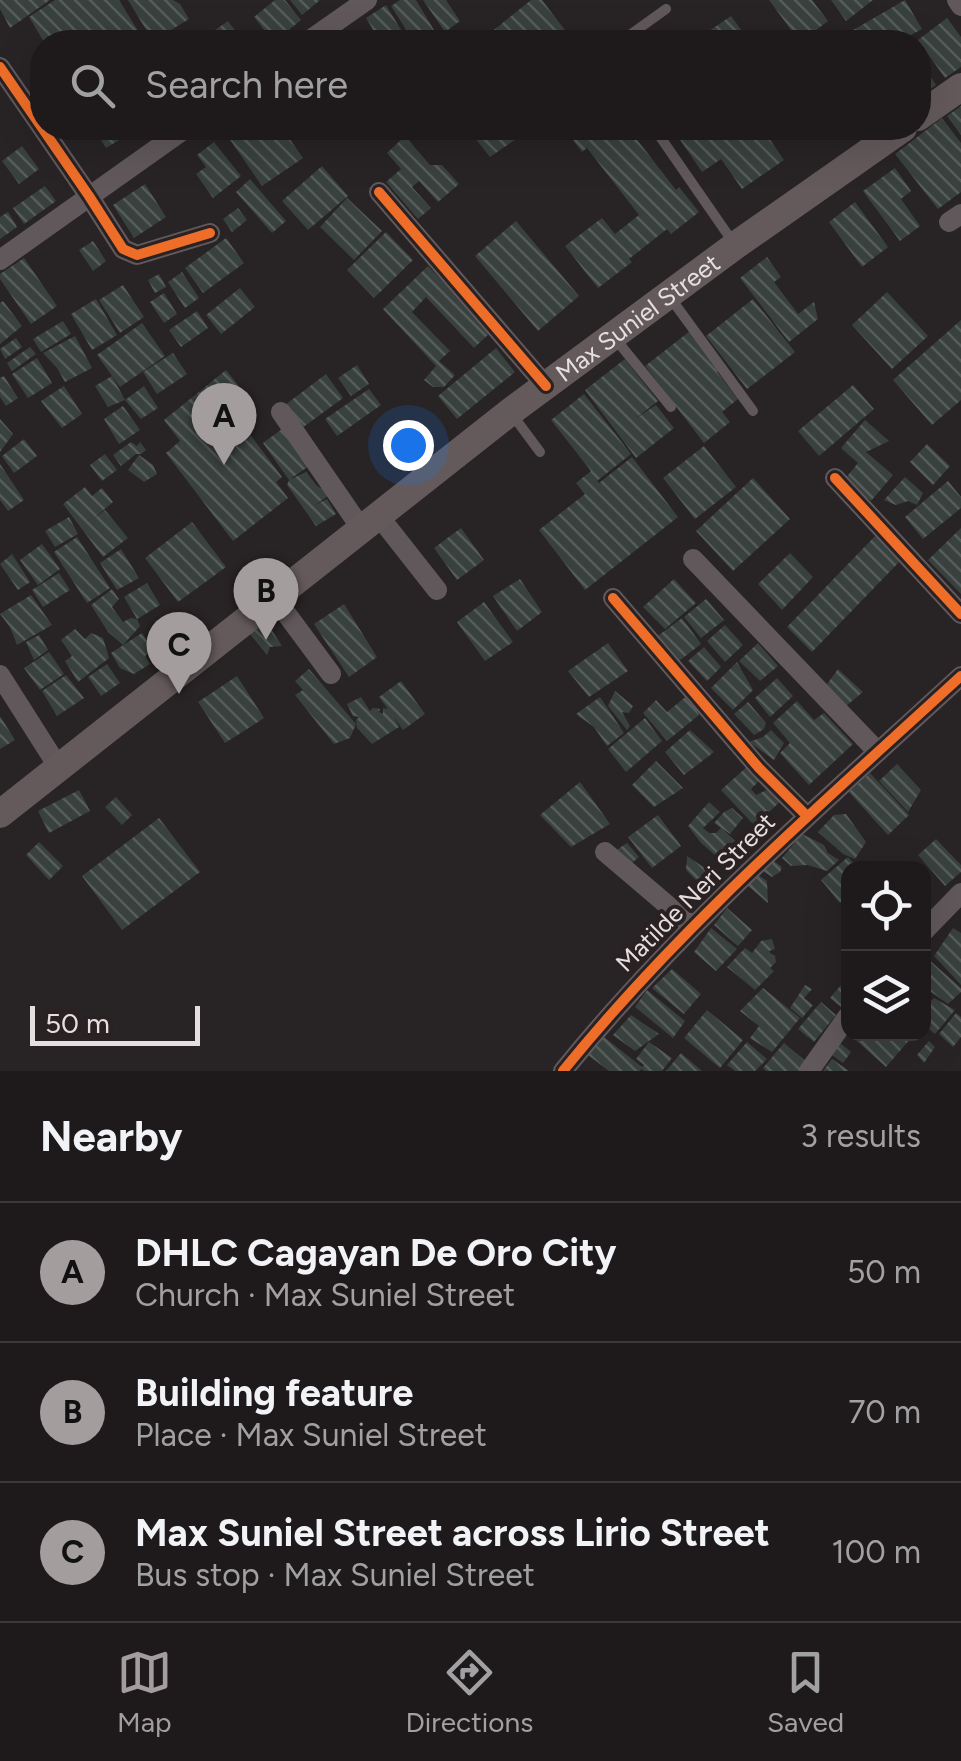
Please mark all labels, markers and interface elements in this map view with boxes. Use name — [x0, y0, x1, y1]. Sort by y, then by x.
search box — [30, 30, 931, 140]
icon: search — [65, 58, 120, 113]
text: Search here — [145, 62, 348, 108]
street label: Max Suniel Street — [550, 247, 725, 388]
pin: A — [192, 382, 256, 465]
your location — [383, 420, 434, 471]
pin: B — [234, 558, 298, 640]
pin: C — [146, 612, 212, 694]
street label: Matilde Neri Street — [609, 806, 781, 978]
map controls — [841, 861, 931, 1041]
button: locate — [841, 861, 931, 951]
button: layers — [841, 951, 931, 1041]
scale bar — [30, 1001, 200, 1046]
text: 50 m — [45, 1006, 110, 1040]
text: Nearby — [40, 1111, 182, 1162]
text: 3 results — [801, 1117, 921, 1155]
text: DHLC Cagayan De Oro City — [135, 1230, 616, 1276]
text: A — [61, 1253, 84, 1291]
text: 50 m — [847, 1253, 921, 1291]
text: Church · Max Suniel Street — [135, 1276, 515, 1314]
text: Building feature — [135, 1370, 413, 1416]
text: B — [63, 1393, 82, 1431]
text: 70 m — [848, 1393, 921, 1431]
text: Place · Max Suniel Street — [135, 1416, 487, 1454]
text: Max Suniel Street across Lirio Street — [135, 1510, 770, 1556]
text: C — [61, 1533, 84, 1571]
text: 100 m — [832, 1533, 921, 1571]
text: Bus stop · Max Suniel Street — [135, 1556, 535, 1594]
tab: Map — [117, 1645, 172, 1739]
tab: Directions — [406, 1645, 533, 1739]
tab: Saved — [767, 1645, 844, 1739]

